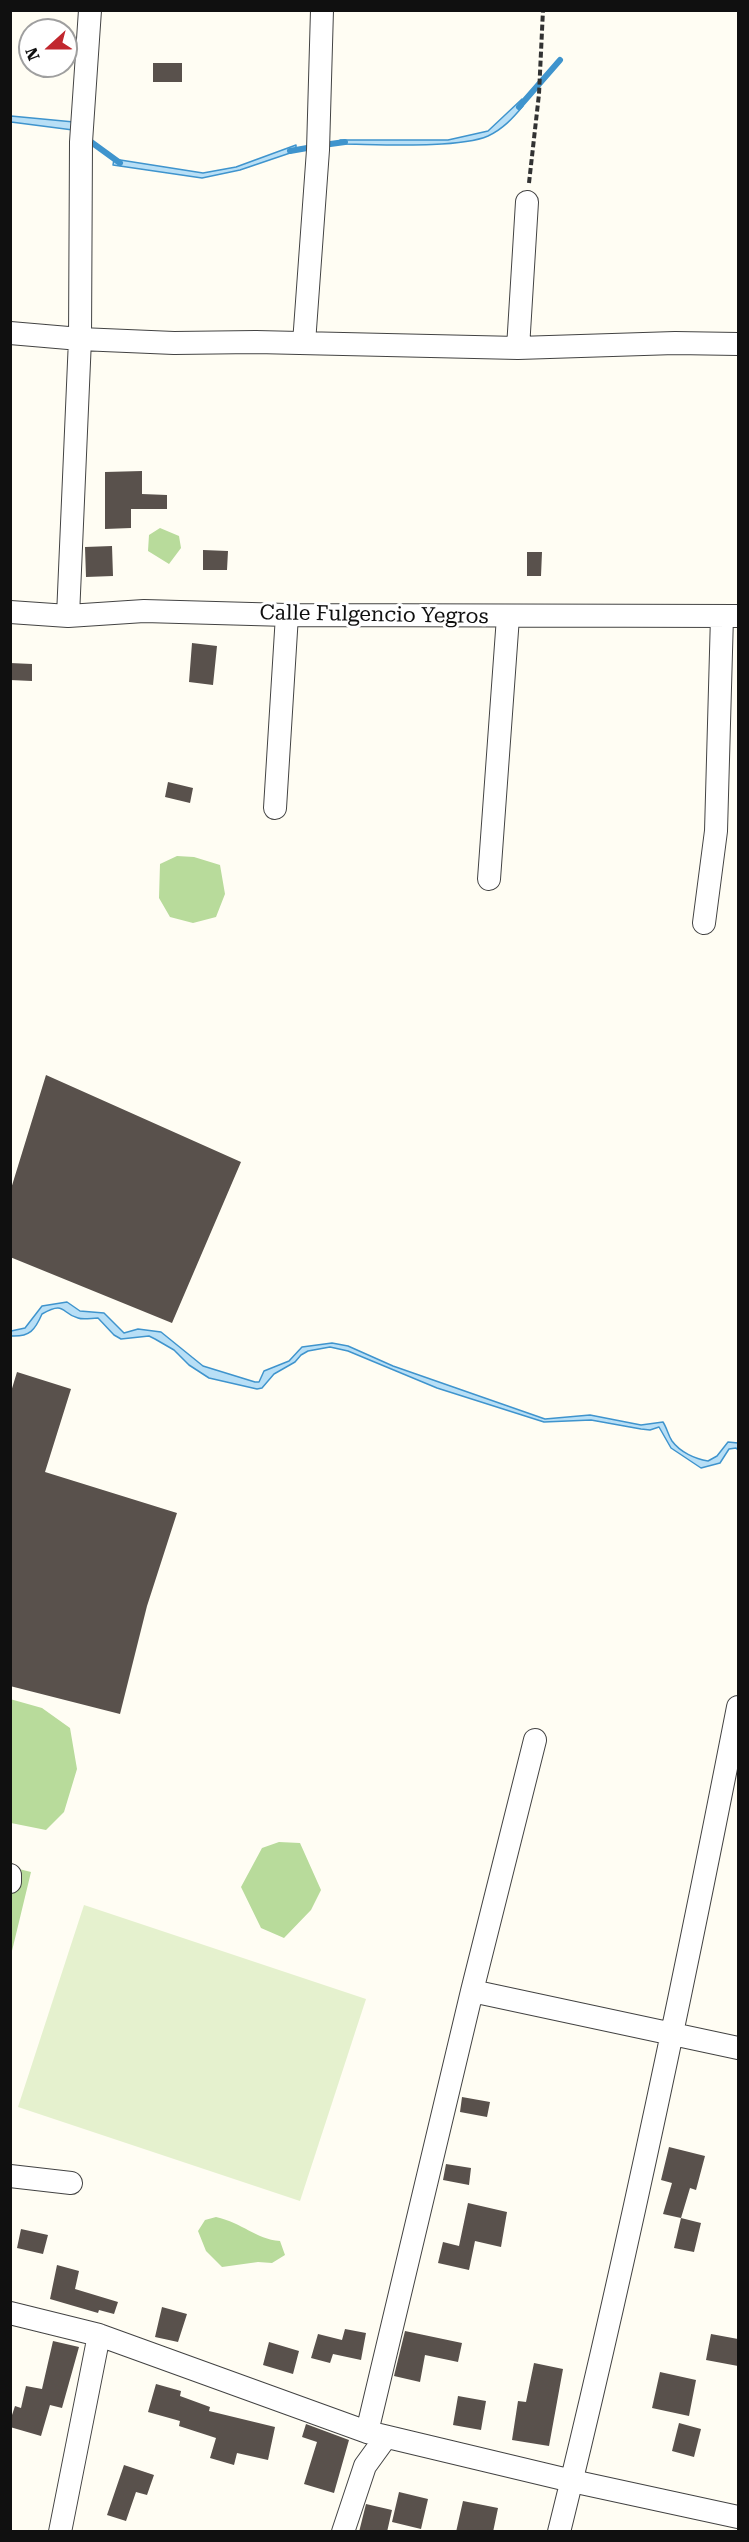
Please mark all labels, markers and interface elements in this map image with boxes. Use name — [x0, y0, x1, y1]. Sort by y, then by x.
north arrow — [18, 18, 78, 78]
text: N — [22, 45, 44, 63]
street label: Calle Fulgencio Yegros — [259, 600, 489, 630]

